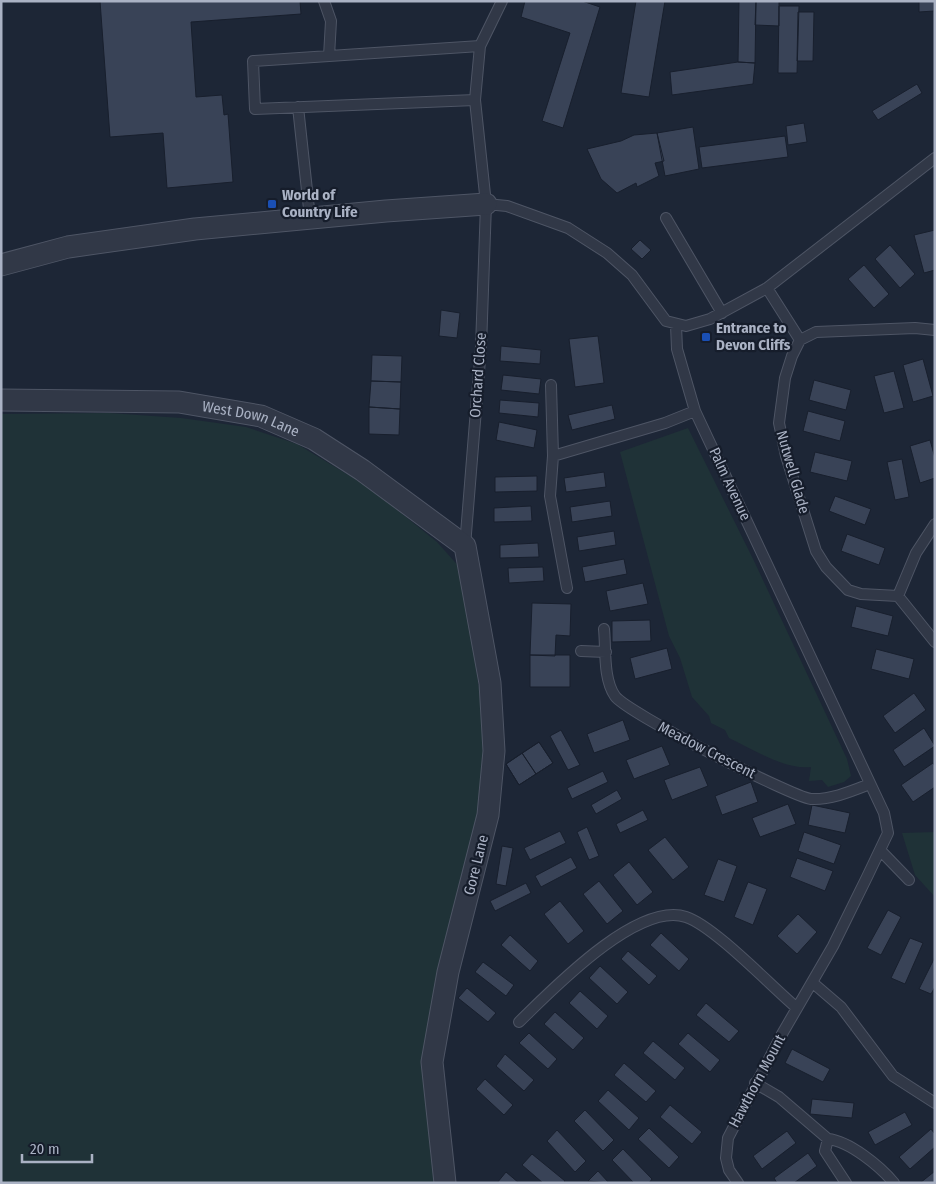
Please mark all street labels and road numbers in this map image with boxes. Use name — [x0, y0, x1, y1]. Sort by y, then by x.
street label: Orchard Close — [466, 332, 490, 418]
street label: West Down Lane — [201, 397, 302, 441]
street label: Nutwell Glade — [773, 428, 813, 516]
street label: Palm Avenue — [705, 445, 755, 523]
street label: Meadow Crescent — [655, 718, 759, 782]
street label: Gore Lane — [460, 833, 492, 897]
street label: Hawthorn Mount — [725, 1031, 789, 1131]

